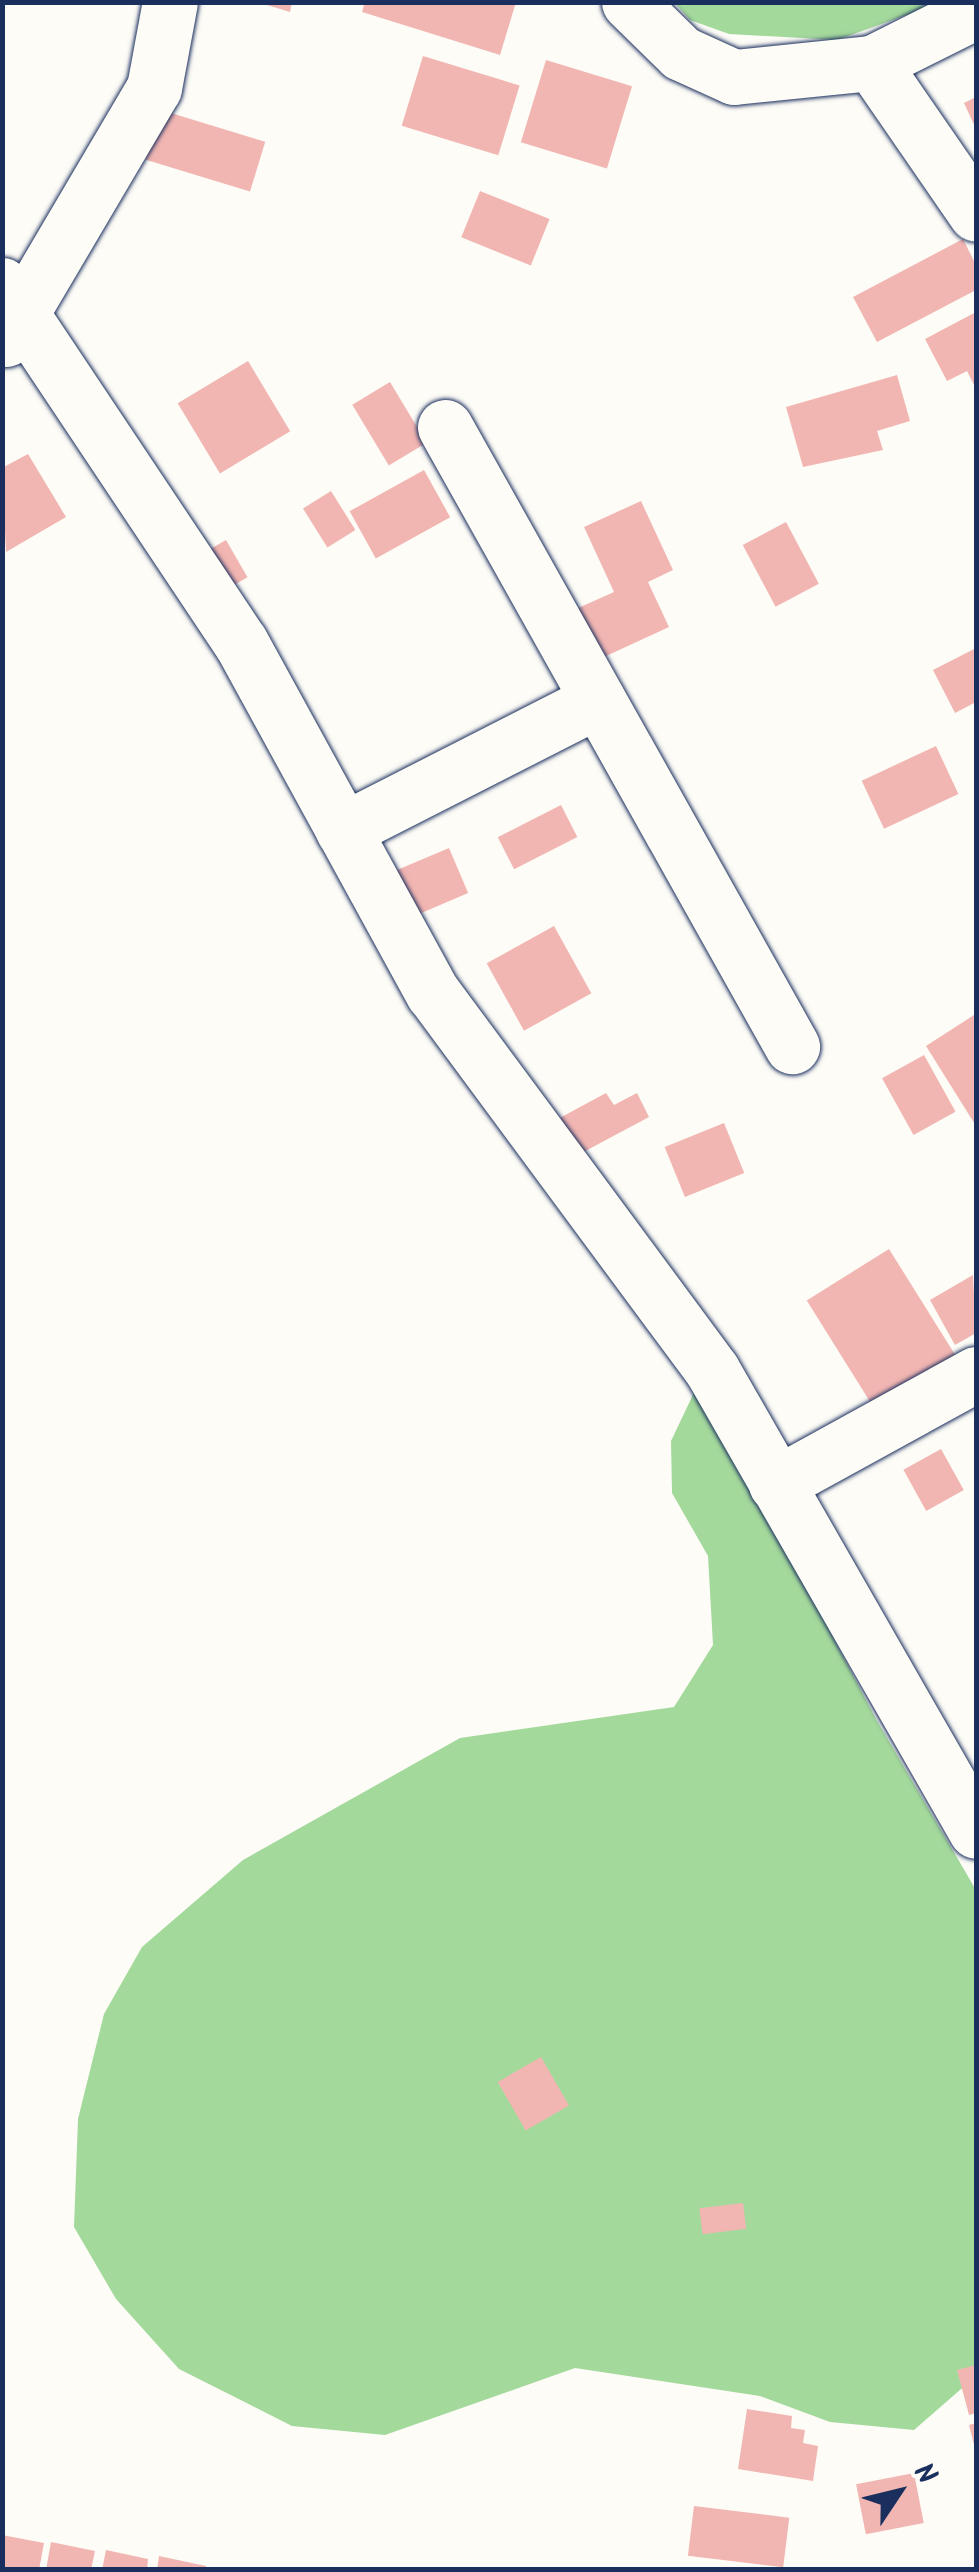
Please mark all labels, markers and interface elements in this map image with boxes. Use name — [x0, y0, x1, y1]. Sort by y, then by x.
north arrow — [849, 2442, 949, 2542]
text: N — [900, 2454, 947, 2495]

